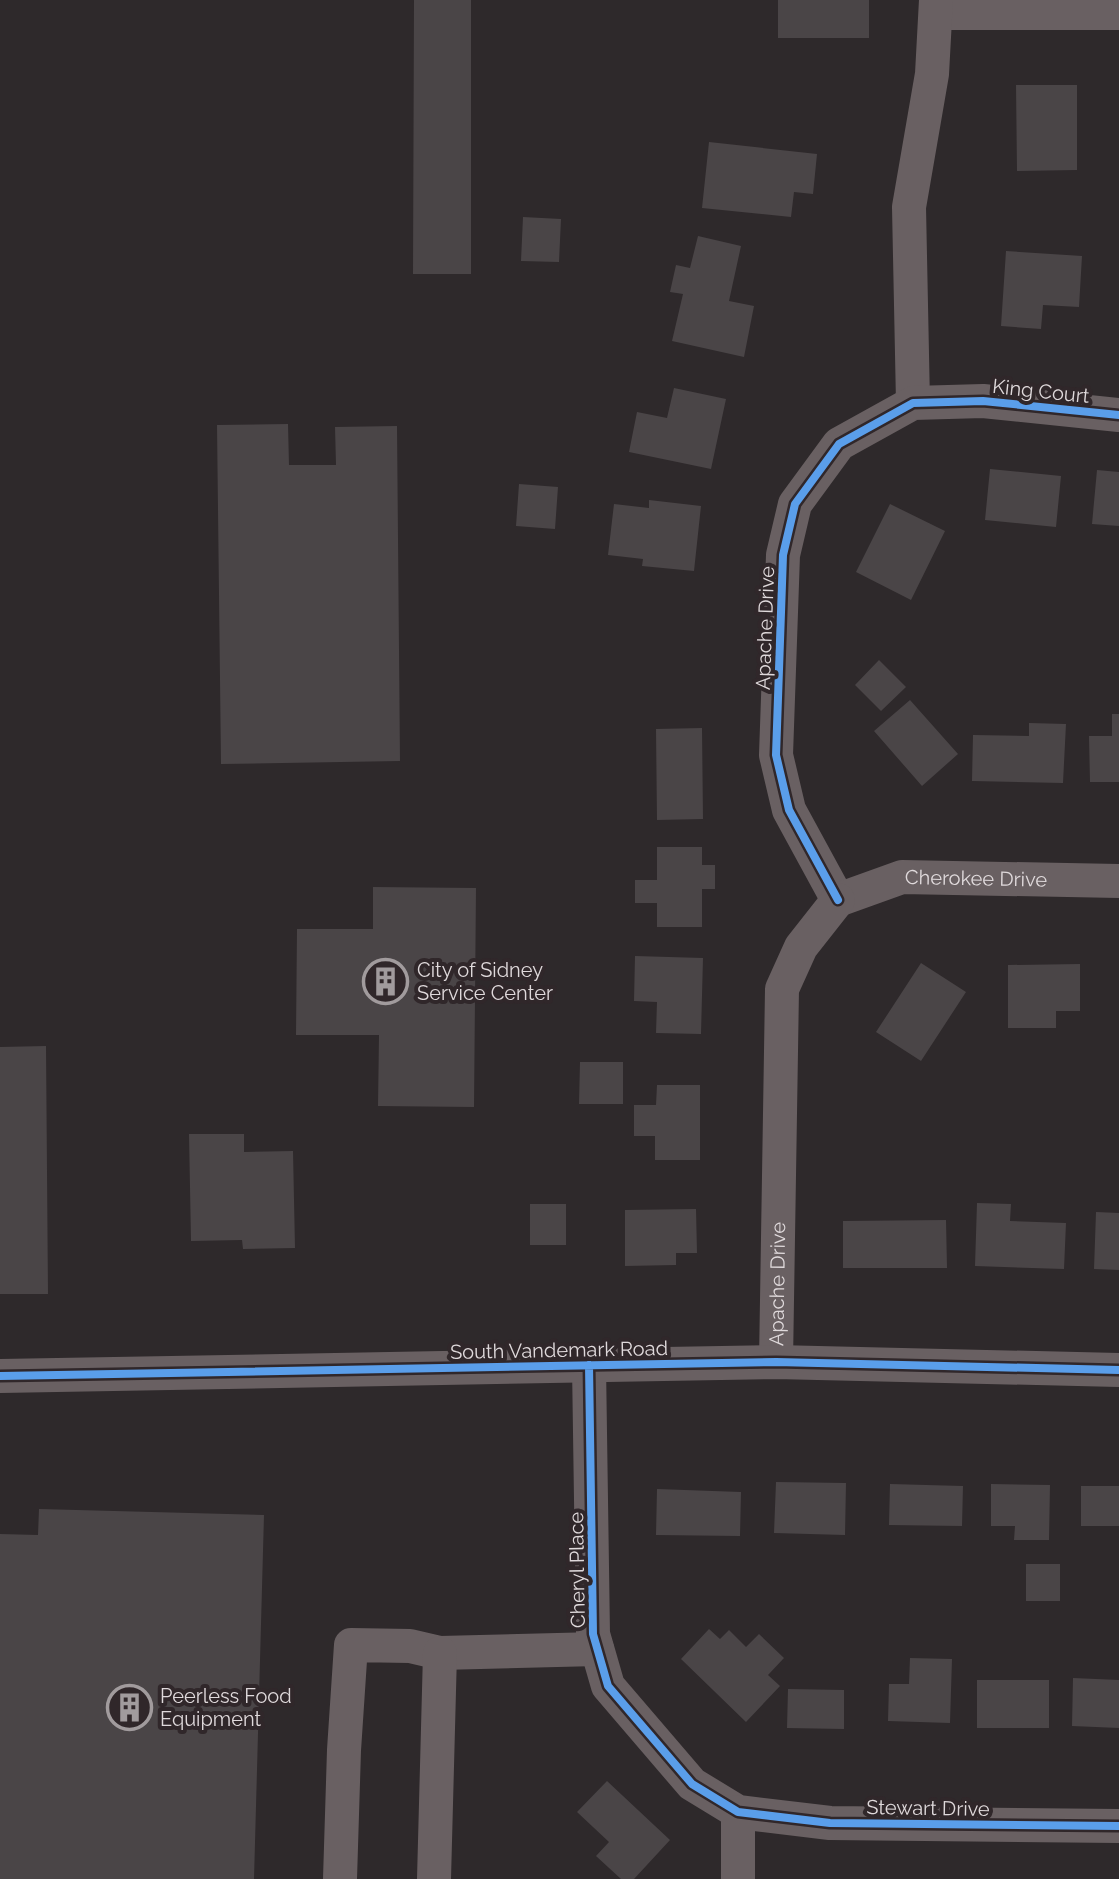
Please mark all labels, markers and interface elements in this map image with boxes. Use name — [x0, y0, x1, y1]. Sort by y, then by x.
street label: King Court — [991, 374, 1091, 408]
street label: Apache Drive — [751, 565, 779, 690]
street label: Cherokee Drive — [905, 865, 1048, 892]
building icon: City of Sidney Service Center — [362, 958, 410, 1006]
place label: City of Sidney Service Center — [417, 958, 553, 1005]
street label: Apache Drive — [764, 1222, 790, 1346]
street label: South Vandemark Road — [450, 1336, 668, 1364]
street label: Cheryl Place — [564, 1511, 590, 1628]
building icon: Peerless Food Equipment — [105, 1683, 153, 1731]
place label: Peerless Food Equipment — [160, 1684, 292, 1731]
street label: Stewart Drive — [866, 1795, 990, 1821]

